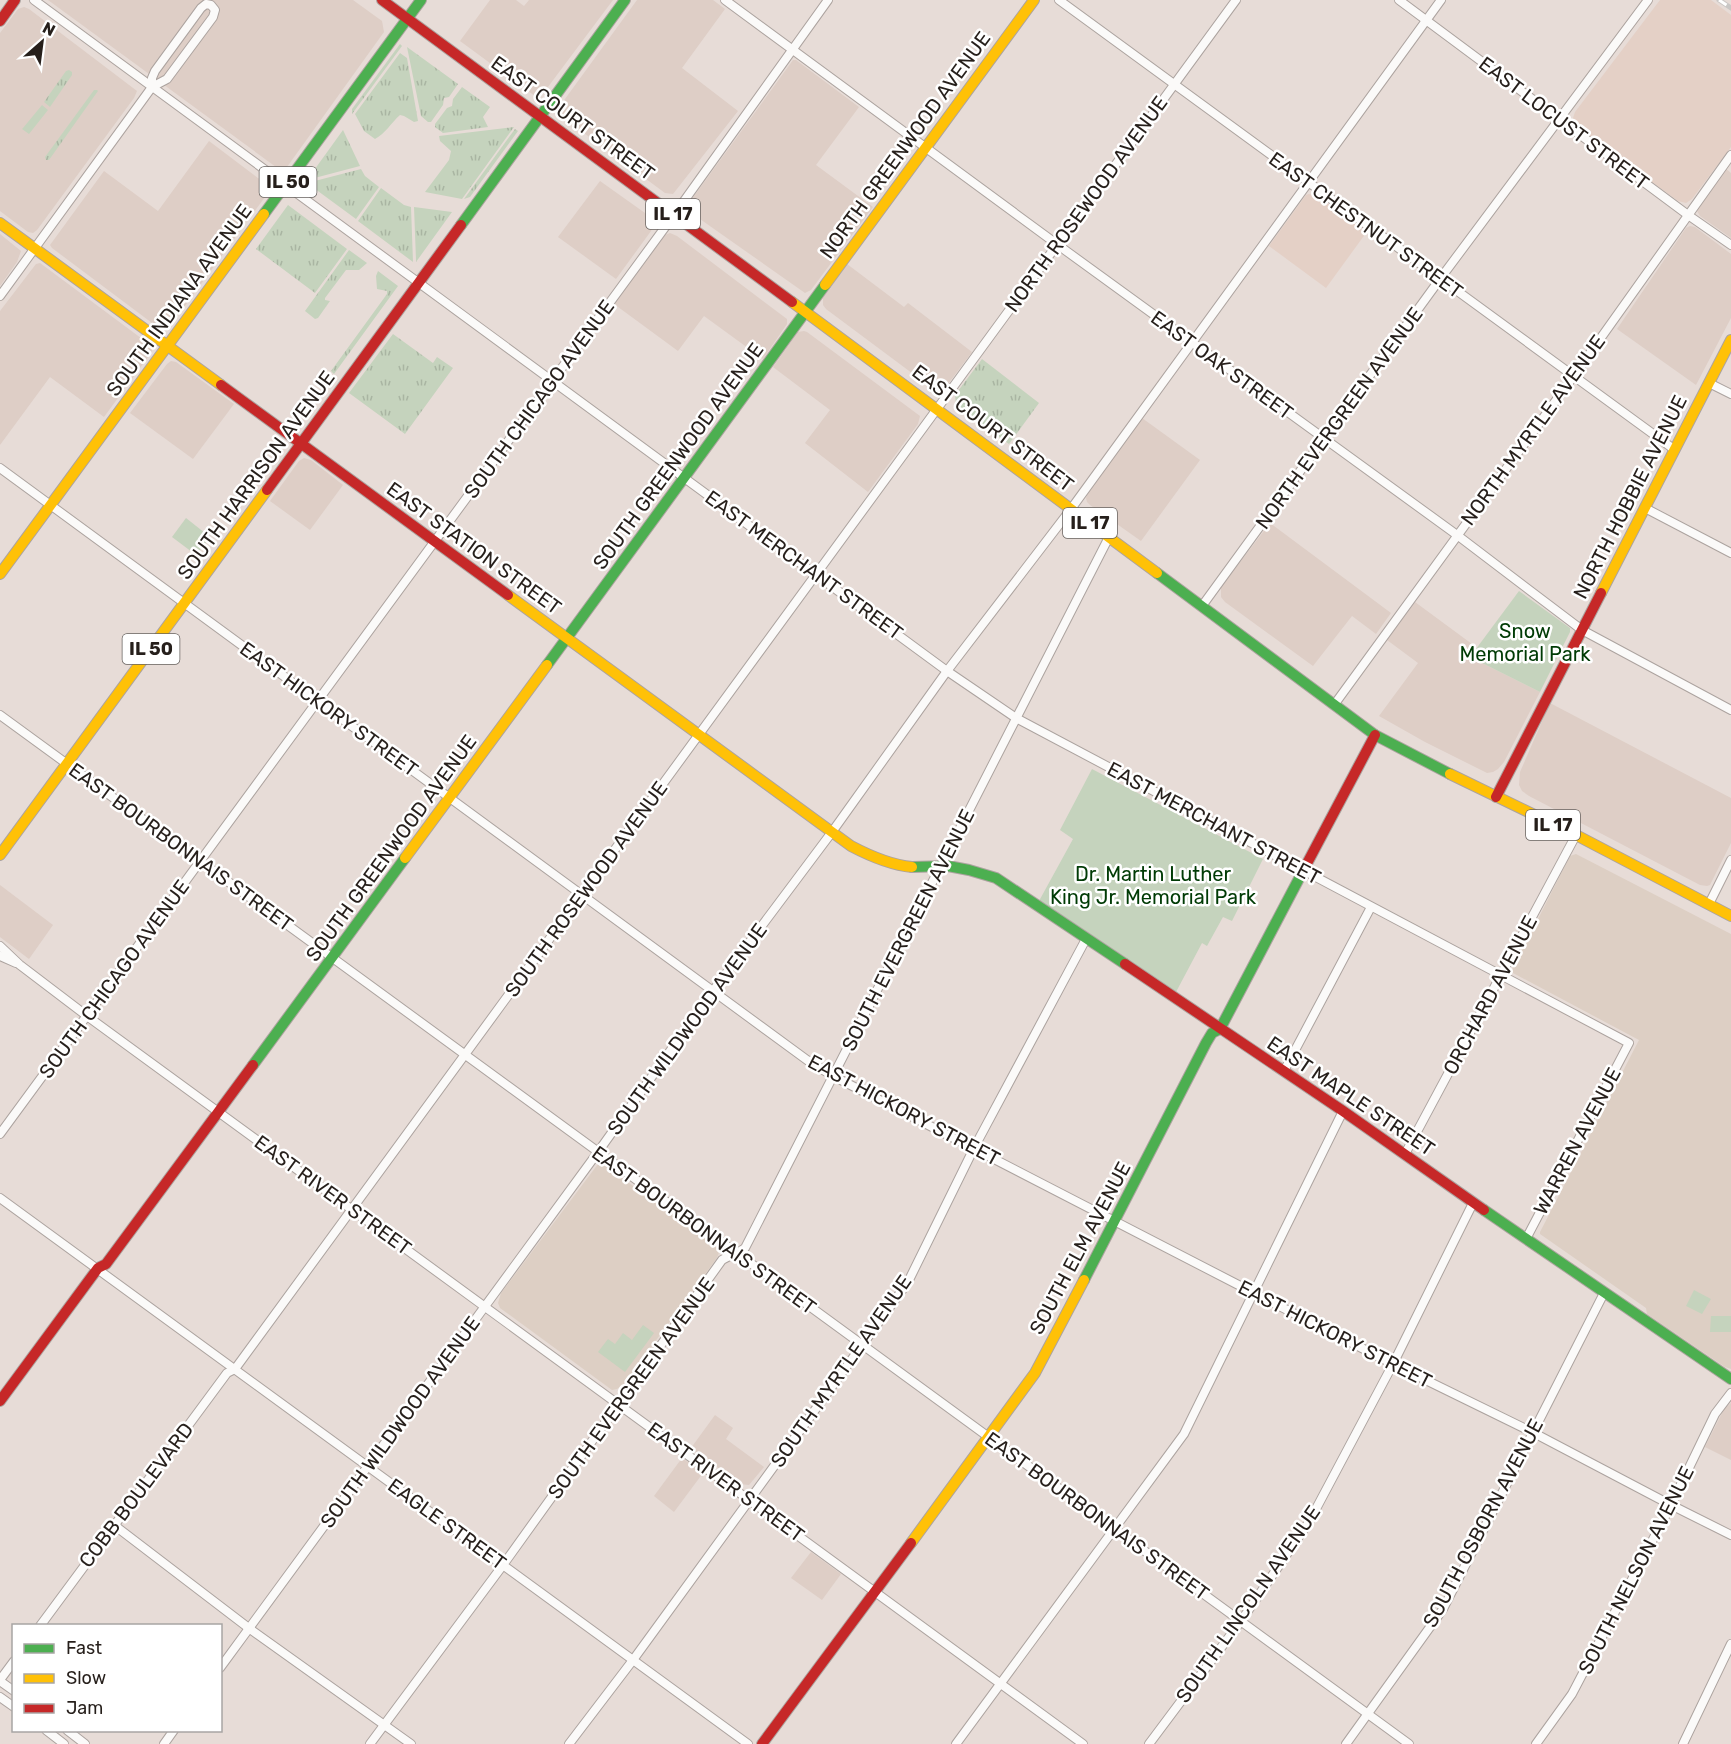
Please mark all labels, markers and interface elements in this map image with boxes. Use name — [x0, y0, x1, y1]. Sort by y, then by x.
north arrow — [12, 12, 72, 72]
text: N — [39, 18, 58, 40]
street label: NORTH GREENWOOD AVENUE — [815, 27, 995, 263]
street label: EAST COURT STREET — [487, 51, 660, 186]
street label: EAST LOCUST STREET — [1474, 51, 1654, 195]
street label: NORTH ROSEWOOD AVENUE — [1000, 91, 1172, 317]
street label: EAST CHESTNUT STREET — [1264, 147, 1468, 304]
road number: IL 50 — [260, 167, 316, 197]
street label: SOUTH INDIANA AVENUE — [101, 199, 257, 401]
road number: IL 17 — [646, 199, 700, 229]
street label: SOUTH CHICAGO AVENUE — [459, 295, 619, 503]
street label: NORTH EVERGREEN AVENUE — [1250, 302, 1428, 534]
street label: EAST OAK STREET — [1146, 305, 1298, 425]
street label: NORTH MYRTLE AVENUE — [1456, 330, 1610, 530]
street label: SOUTH GREENWOOD AVENUE — [588, 338, 768, 574]
street label: EAST COURT STREET — [907, 359, 1079, 497]
street label: SOUTH HARRISON AVENUE — [172, 366, 340, 584]
street label: NORTH HOBBIE AVENUE — [1568, 391, 1692, 603]
street label: EAST STATION STREET — [382, 477, 566, 620]
street label: EAST MERCHANT STREET — [701, 485, 908, 645]
road number: IL 17 — [1063, 508, 1117, 538]
park label: Snow Memorial Park — [1459, 619, 1591, 666]
road number: IL 50 — [122, 634, 180, 664]
street label: EAST HICKORY STREET — [235, 636, 423, 782]
street label: SOUTH GREENWOOD AVENUE — [301, 730, 481, 966]
street label: EAST MERCHANT STREET — [1103, 756, 1325, 890]
street label: EAST BOURBONNAIS STREET — [64, 758, 298, 937]
street label: SOUTH ROSEWOOD AVENUE — [500, 776, 672, 1002]
street label: SOUTH EVERGREEN AVENUE — [836, 805, 980, 1055]
road number: IL 17 — [1526, 810, 1580, 840]
park label: Dr. Martin Luther King Jr. Memorial Park — [1050, 862, 1257, 909]
street label: SOUTH CHICAGO AVENUE — [34, 875, 194, 1083]
street label: ORCHARD AVENUE — [1438, 911, 1542, 1079]
street label: SOUTH WILDWOOD AVENUE — [602, 919, 772, 1139]
street label: EAST MAPLE STREET — [1263, 1031, 1440, 1161]
street label: EAST HICKORY STREET — [804, 1049, 1005, 1171]
street label: WARREN AVENUE — [1528, 1063, 1626, 1219]
street label: EAST RIVER STREET — [250, 1130, 416, 1260]
street label: EAST BOURBONNAIS STREET — [587, 1141, 821, 1320]
street label: SOUTH ELM AVENUE — [1024, 1158, 1136, 1338]
street label: SOUTH MYRTLE AVENUE — [765, 1270, 917, 1472]
street label: SOUTH EVERGREEN AVENUE — [543, 1273, 719, 1503]
street label: EAST HICKORY STREET — [1234, 1275, 1436, 1393]
street label: SOUTH WILDWOOD AVENUE — [315, 1312, 485, 1532]
street label: SOUTH OSBORN AVENUE — [1418, 1415, 1548, 1631]
street label: EAST RIVER STREET — [643, 1417, 809, 1547]
street label: COBB BOULEVARD — [74, 1418, 198, 1572]
street label: EAST BOURBONNAIS STREET — [980, 1427, 1214, 1606]
street label: SOUTH NELSON AVENUE — [1573, 1462, 1699, 1678]
street label: EAGLE STREET — [383, 1473, 511, 1575]
street label: SOUTH LINCOLN AVENUE — [1171, 1501, 1325, 1707]
legend — [12, 1624, 222, 1732]
text: Fast — [66, 1637, 102, 1659]
text: Slow — [66, 1667, 106, 1689]
text: Jam — [66, 1697, 103, 1719]

